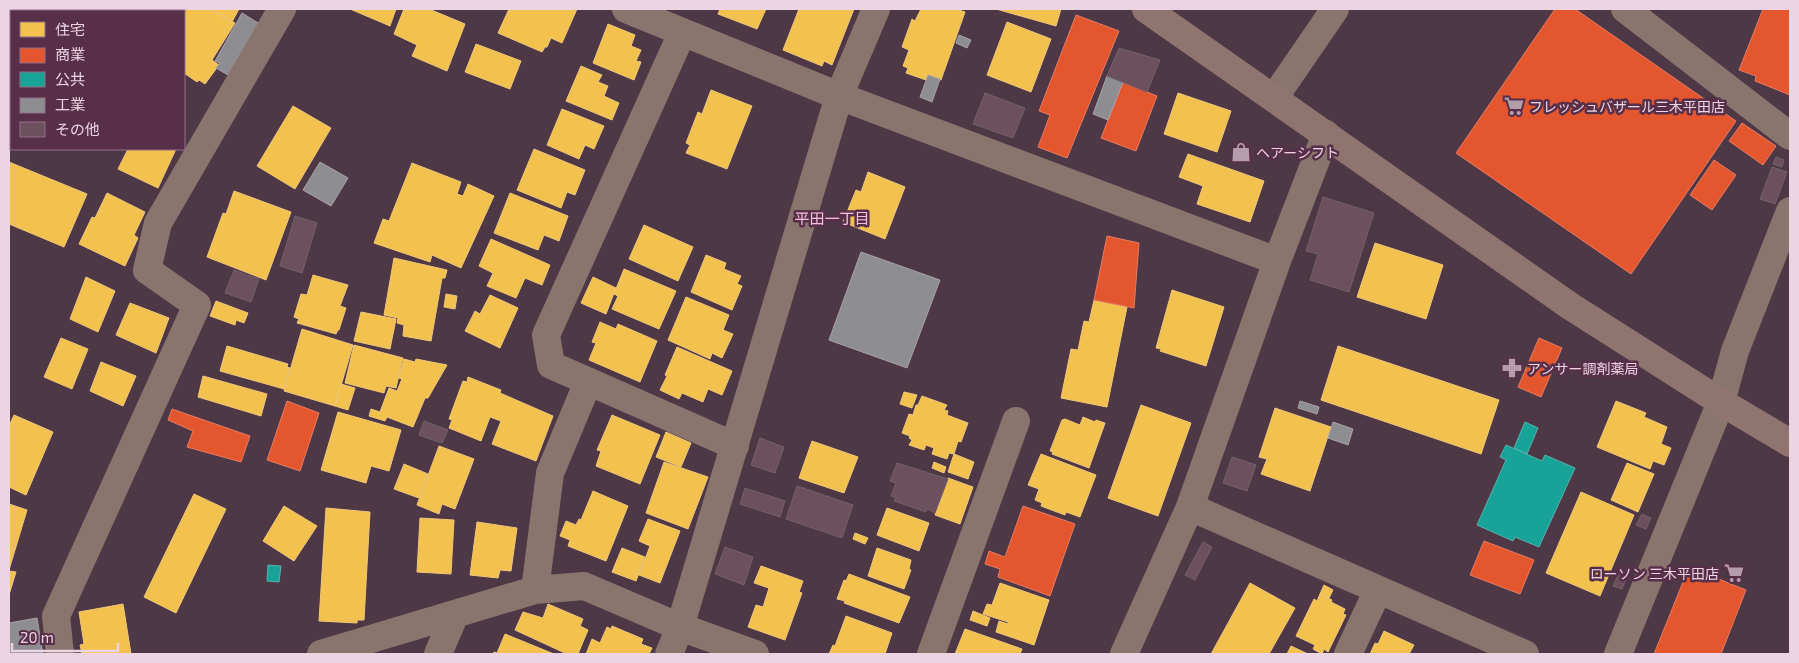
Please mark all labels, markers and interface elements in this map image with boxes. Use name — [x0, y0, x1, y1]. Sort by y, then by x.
legend — [10, 10, 185, 150]
text: 住宅 — [55, 20, 85, 38]
text: 商業 — [55, 45, 85, 63]
text: 公共 — [55, 70, 85, 88]
text: 工業 — [55, 95, 85, 113]
supermarket icon: フレッシュバザール三木平田店 — [1503, 95, 1525, 117]
place label: フレッシュバザール三木平田店 — [1529, 98, 1725, 115]
text: その他 — [55, 120, 100, 138]
shop icon: ヘアーシフト — [1230, 141, 1252, 163]
place label: ヘアーシフト — [1256, 144, 1339, 161]
district label: 平田一丁目 — [794, 209, 870, 227]
pharmacy icon: アンサー調剤薬局 — [1501, 357, 1523, 379]
place label: アンサー調剤薬局 — [1527, 360, 1638, 377]
supermarket icon: ローソン 三木平田店 — [1723, 562, 1745, 584]
place label: ローソン 三木平田店 — [1590, 565, 1719, 582]
scale bar — [12, 620, 119, 652]
text: 20 m — [20, 628, 54, 646]

